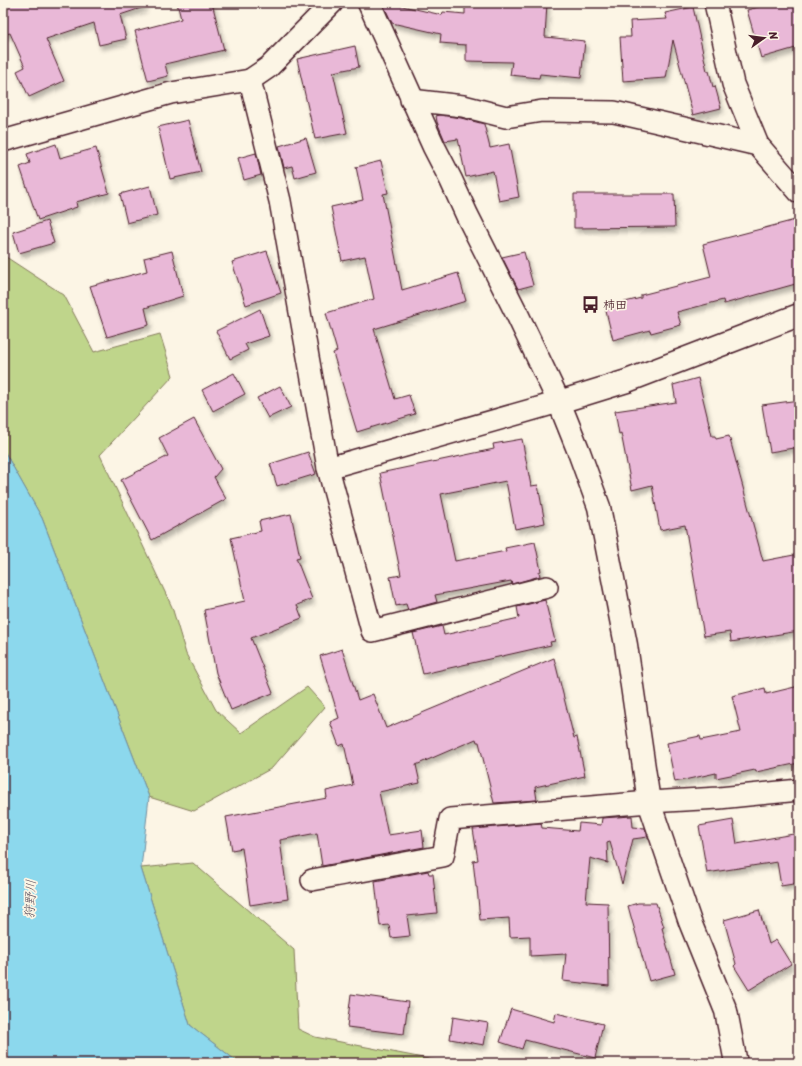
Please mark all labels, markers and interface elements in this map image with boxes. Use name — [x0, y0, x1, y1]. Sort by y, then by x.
north arrow — [744, 18, 784, 58]
text: N — [763, 29, 783, 42]
place label: 柿田 — [603, 294, 627, 316]
bus stop icon: 柿田 — [580, 295, 600, 315]
water label: 狩野川 — [17, 879, 43, 919]

